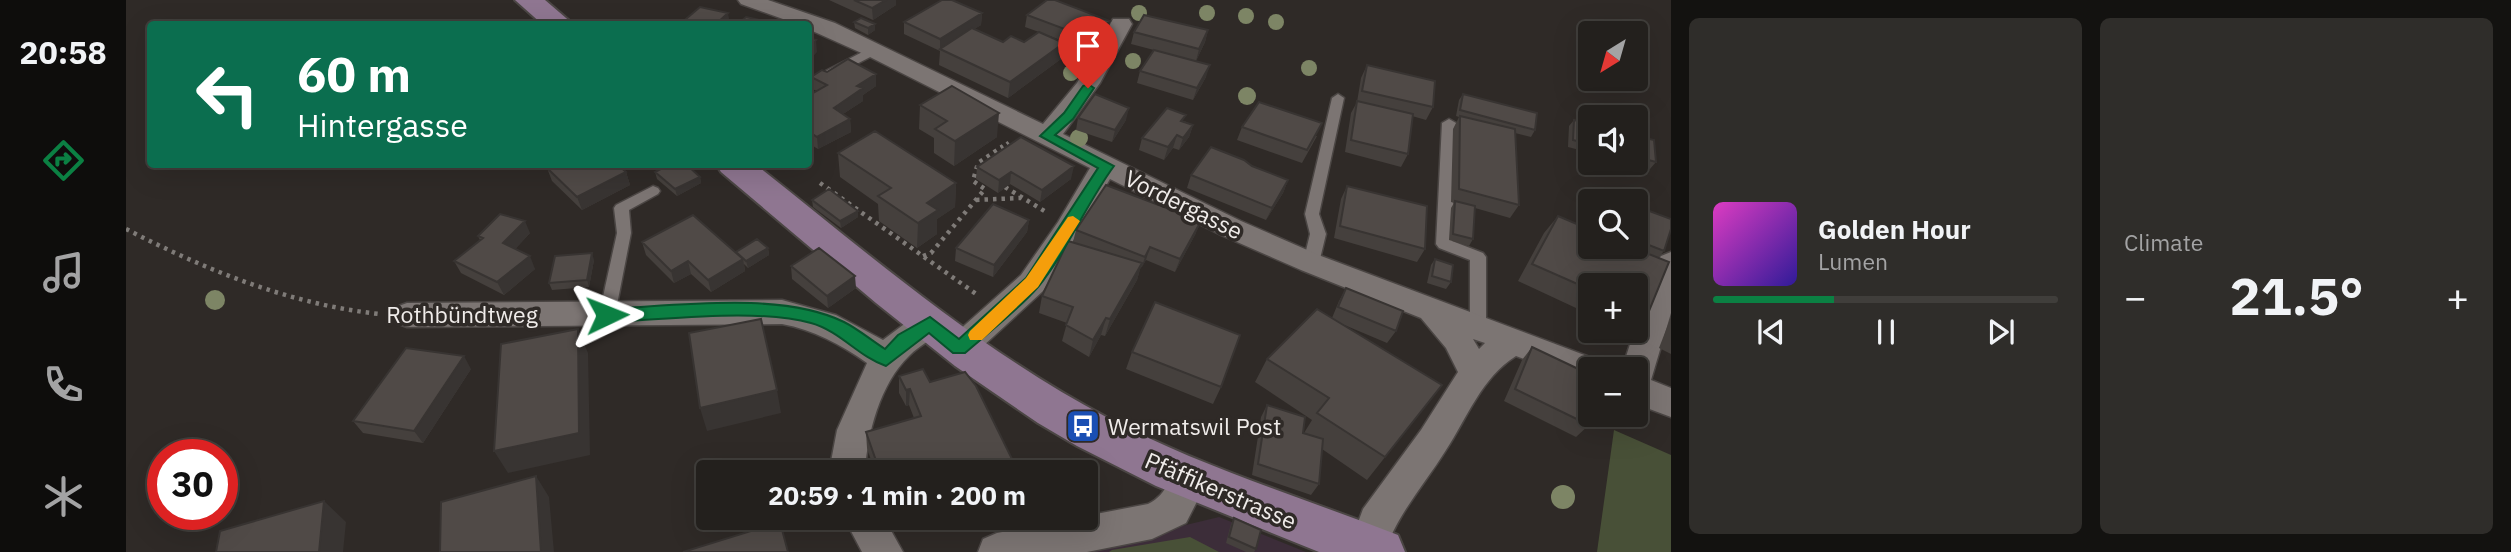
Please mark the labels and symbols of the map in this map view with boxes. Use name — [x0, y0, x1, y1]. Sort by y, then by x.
pin — [1058, 16, 1118, 88]
north arrow — [1578, 21, 1648, 91]
street label: Vordergasse — [1120, 163, 1248, 245]
position arrow — [570, 278, 644, 352]
street label: Rothbündtweg — [386, 299, 538, 329]
bus stop icon: Wermatswil Post — [1064, 407, 1102, 445]
place label: Wermatswil Post — [1108, 411, 1281, 441]
speed limit sign: 30 — [147, 439, 238, 530]
street label: Pfäffikerstrasse — [1141, 445, 1301, 535]

